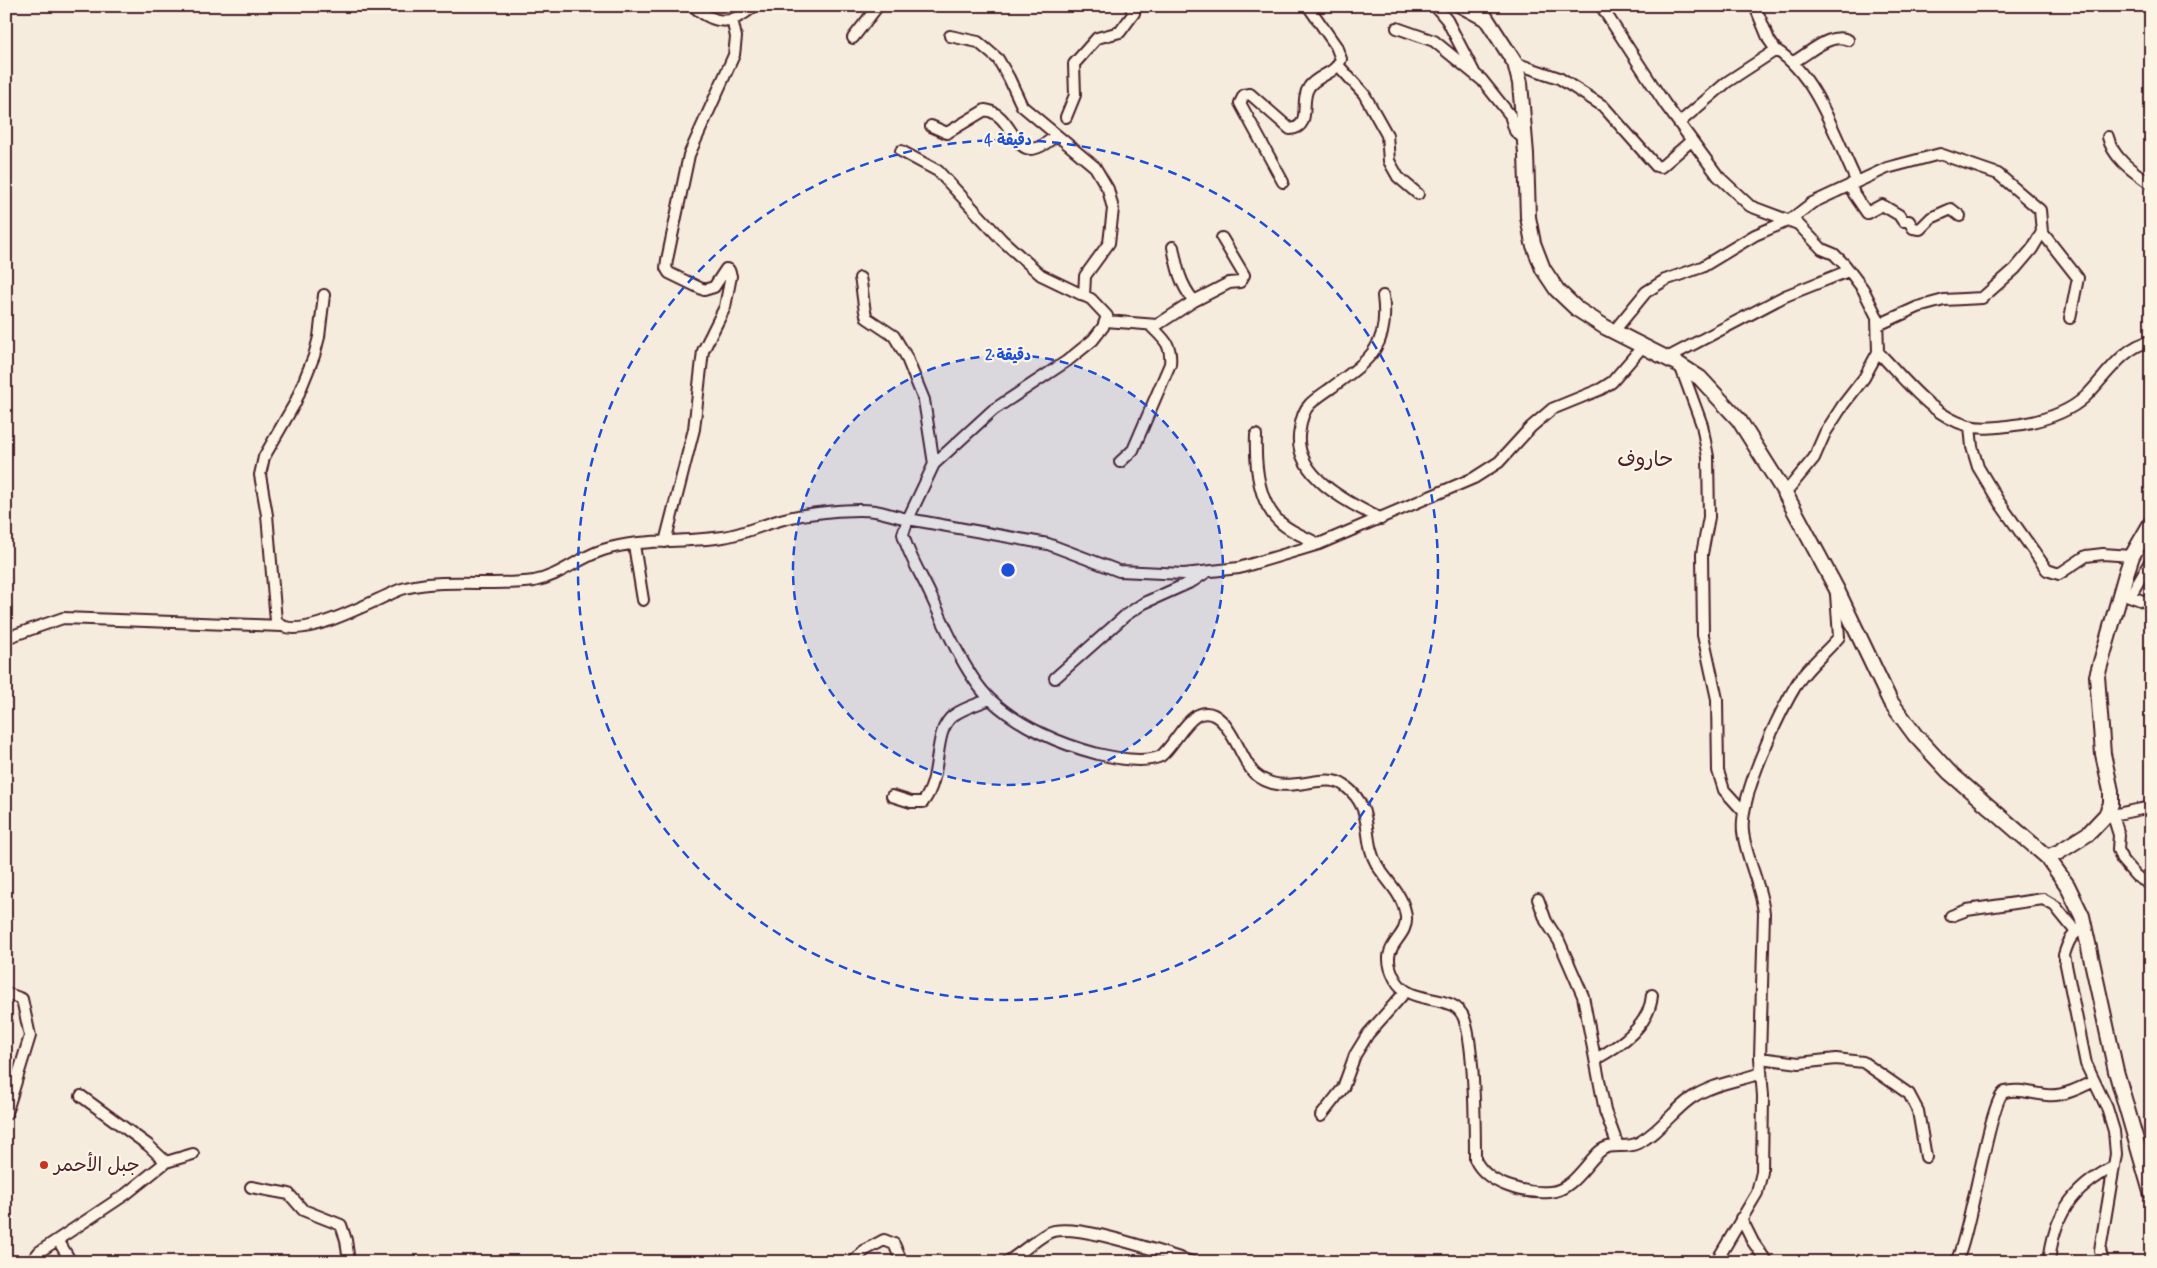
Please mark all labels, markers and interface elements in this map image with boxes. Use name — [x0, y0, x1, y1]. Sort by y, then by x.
text: 4 دقيقة — [984, 131, 1032, 151]
text: 2 دقيقة — [985, 346, 1031, 366]
district label: حاروف — [1617, 446, 1673, 474]
centre of rings — [999, 561, 1017, 579]
place label: جبل الأحمر — [52, 1152, 140, 1178]
marker: جبل الأحمر — [38, 1159, 50, 1171]

